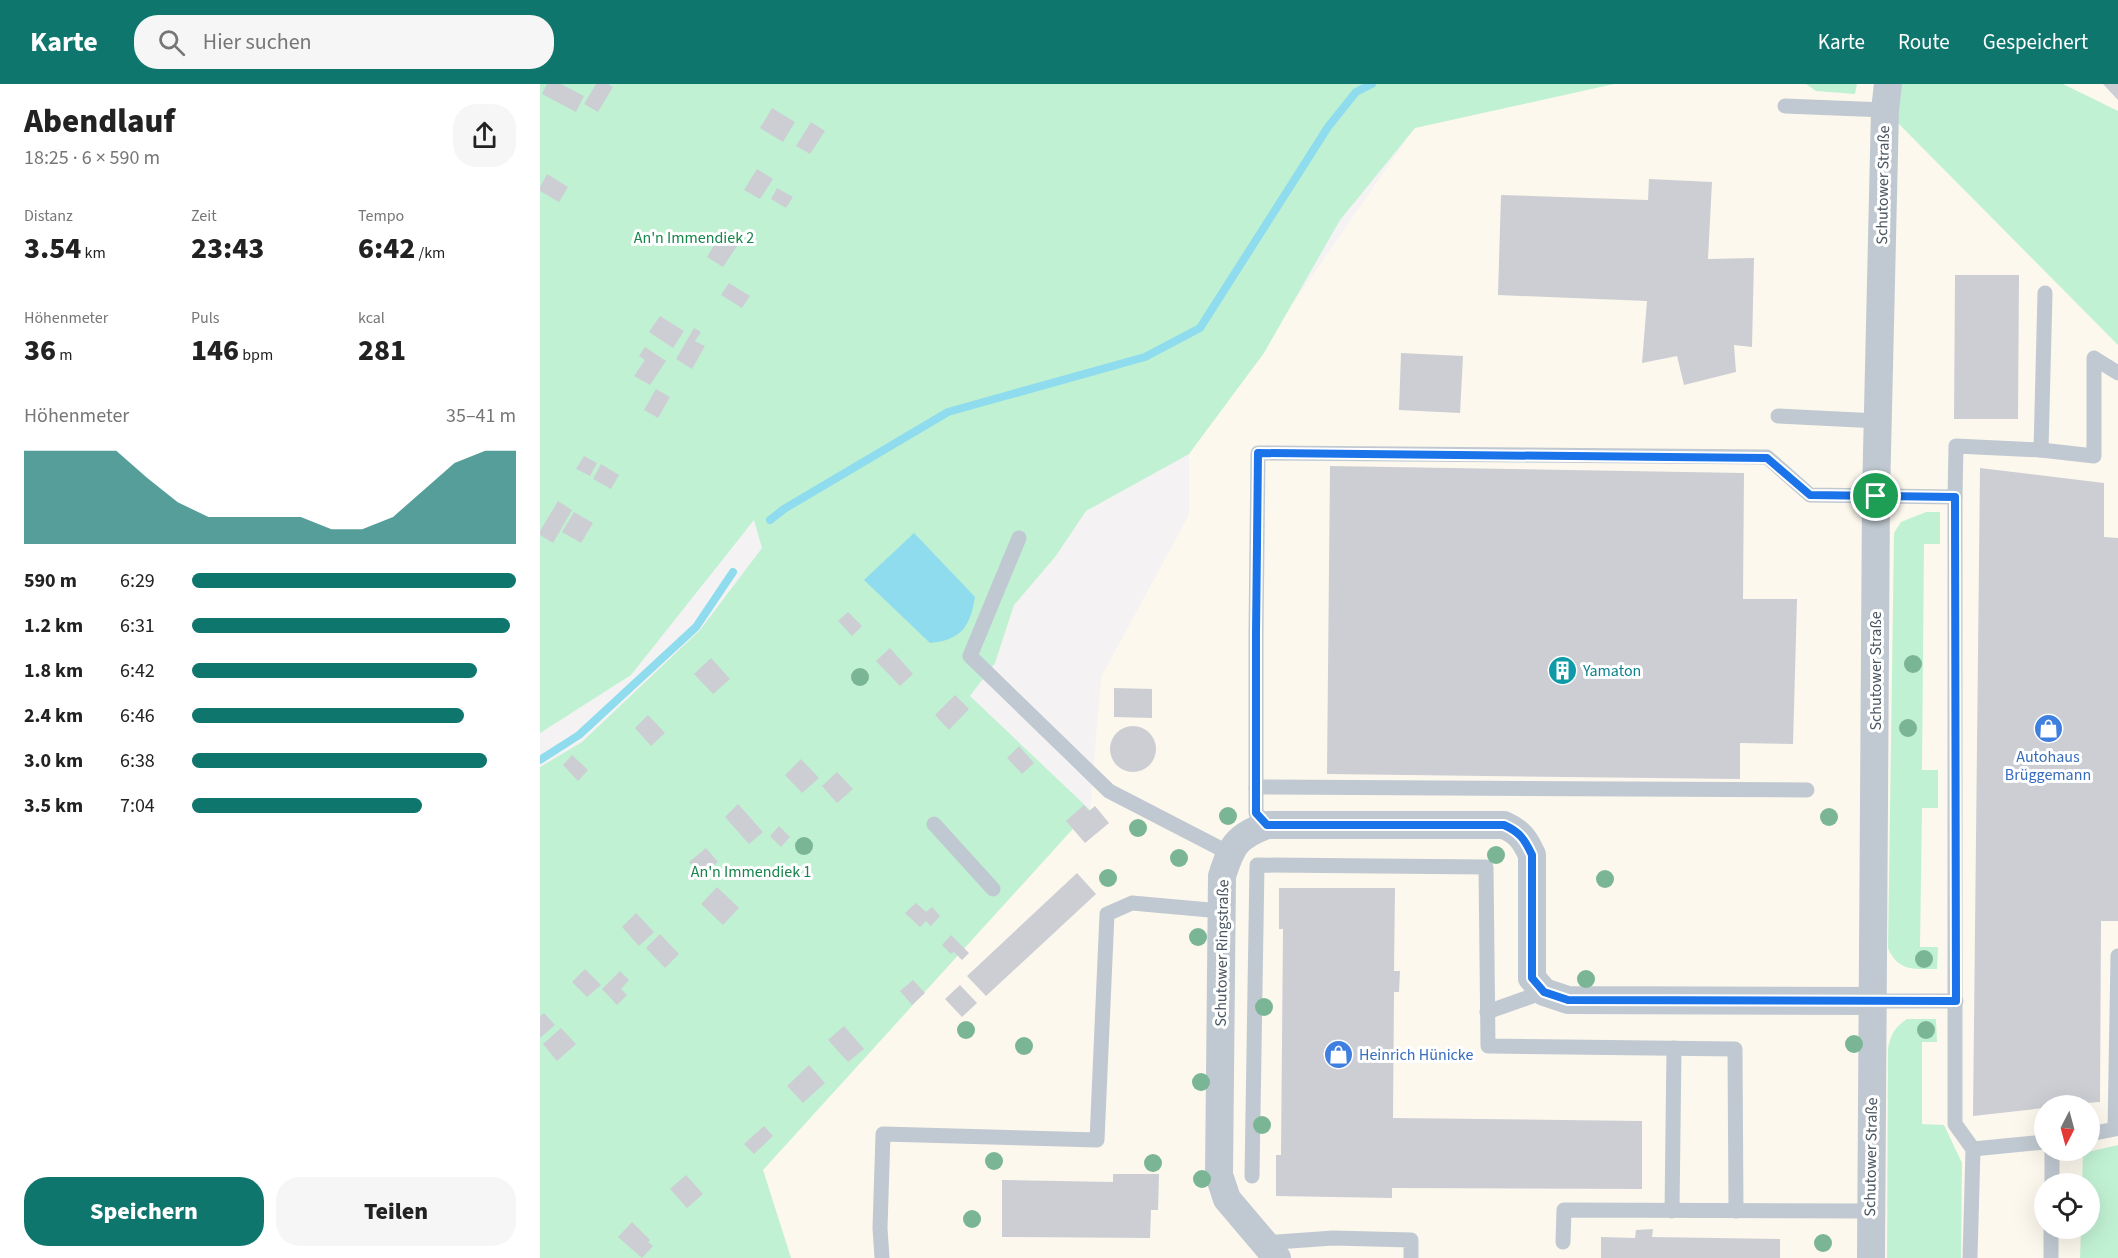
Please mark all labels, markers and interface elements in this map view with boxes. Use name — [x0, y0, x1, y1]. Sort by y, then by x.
search box — [134, 15, 554, 69]
text: Karte — [30, 22, 98, 62]
icon: search — [155, 26, 188, 59]
text: Hier suchen — [203, 26, 312, 58]
text: Karte — [1818, 27, 1865, 57]
text: Route — [1898, 27, 1950, 57]
text: Gespeichert — [1983, 27, 2088, 57]
text: Abendlauf — [24, 98, 175, 145]
button: share — [453, 104, 516, 167]
street label: Schutower Straße — [1871, 125, 1895, 245]
text: 18:25 · 6 × 590 m — [24, 144, 160, 172]
text: Distanz — [24, 205, 73, 227]
text: Zeit — [191, 205, 217, 227]
text: Tempo — [358, 205, 404, 227]
text: 3.54 — [24, 227, 81, 270]
text: 23:43 — [191, 227, 264, 270]
text: 6:42 — [358, 227, 415, 270]
park label: An'n Immendiek 2 — [634, 227, 754, 249]
text: km — [81, 242, 106, 264]
text: /km — [415, 242, 445, 264]
text: Höhenmeter — [24, 307, 108, 329]
text: Puls — [191, 307, 220, 329]
text: kcal — [358, 307, 385, 329]
text: 36 — [24, 329, 56, 372]
text: 146 — [191, 329, 239, 372]
text: 281 — [358, 329, 406, 372]
text: m — [56, 344, 73, 366]
text: bpm — [239, 344, 273, 366]
text: Höhenmeter — [24, 402, 129, 430]
text: 35–41 m — [446, 402, 516, 430]
pin — [1850, 470, 1901, 521]
icon: arrive — [1859, 479, 1892, 512]
text: 590 m — [24, 567, 77, 595]
text: 6:29 — [120, 567, 155, 595]
street label: Schutower Straße — [1865, 611, 1887, 731]
text: 1.2 km — [24, 612, 83, 640]
text: 6:31 — [120, 612, 155, 640]
building icon: Yamaton — [1546, 655, 1578, 687]
text: 1.8 km — [24, 657, 83, 685]
text: 6:42 — [120, 657, 155, 685]
place label: Yamaton — [1582, 660, 1641, 682]
text: 2.4 km — [24, 702, 83, 730]
text: 6:46 — [120, 702, 155, 730]
shop icon: Autohaus Brüggemann — [2032, 713, 2064, 745]
place label: Autohaus Brüggemann — [2005, 746, 2091, 786]
text: 3.0 km — [24, 747, 83, 775]
text: 6:38 — [120, 747, 155, 775]
text: 3.5 km — [24, 792, 83, 820]
text: 7:04 — [120, 792, 155, 820]
park label: An'n Immendiek 1 — [691, 861, 811, 883]
street label: Schutower Ringstraße — [1210, 879, 1234, 1027]
shop icon: Heinrich Hünicke — [1322, 1039, 1354, 1071]
place label: Heinrich Hünicke — [1359, 1044, 1473, 1066]
north arrow — [2034, 1095, 2100, 1161]
map controls — [2034, 1095, 2100, 1239]
street label: Schutower Straße — [1859, 1097, 1883, 1217]
button: locate — [2034, 1173, 2100, 1239]
button: Speichern — [24, 1177, 264, 1246]
button: Teilen — [276, 1177, 516, 1246]

